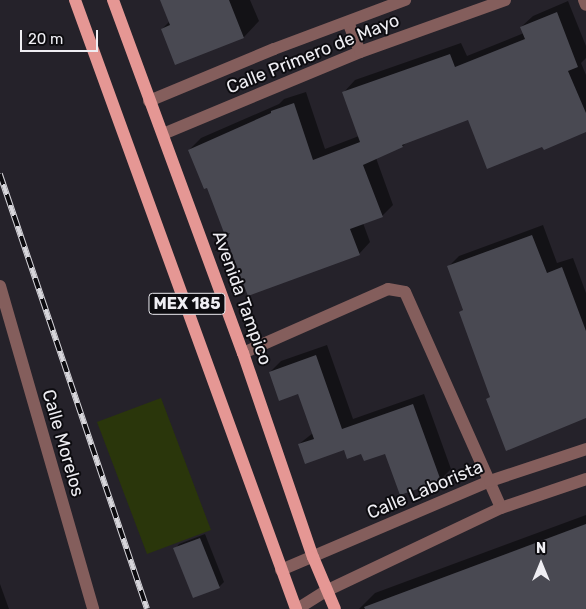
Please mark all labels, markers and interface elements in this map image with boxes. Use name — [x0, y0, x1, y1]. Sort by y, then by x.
street label: Calle Primero de Mayo — [223, 9, 403, 99]
scale bar — [22, 20, 100, 52]
text: 20 m — [28, 30, 63, 48]
street label: Avenida Tampico — [208, 228, 276, 368]
road number: MEX 185 — [148, 290, 226, 318]
street label: Calle Morelos — [37, 387, 89, 499]
street label: Calle Laborista — [364, 456, 486, 524]
north arrow — [516, 539, 566, 589]
text: N — [536, 540, 546, 557]

